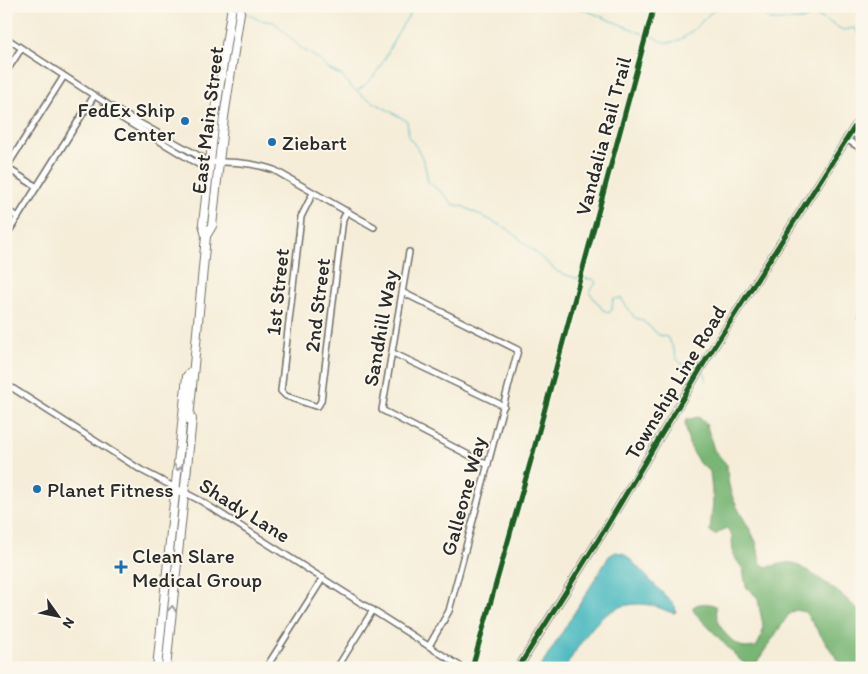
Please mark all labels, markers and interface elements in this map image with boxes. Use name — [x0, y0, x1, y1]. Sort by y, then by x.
street label: East Main Street — [186, 45, 228, 195]
street label: Vandalia Rail Trail — [570, 54, 636, 218]
place label: FedEx Ship Center — [78, 97, 176, 146]
marker: FedEx Ship Center — [179, 115, 191, 127]
place label: Ziebart — [282, 130, 347, 155]
marker: Ziebart — [266, 136, 278, 148]
street label: 1st Street — [260, 247, 294, 337]
street label: 2nd Street — [299, 256, 335, 354]
street label: Sandhill Way — [357, 268, 403, 388]
street label: Township Line Road — [619, 300, 731, 464]
street label: Galleone Way — [435, 433, 491, 559]
one-way arrow — [172, 463, 183, 471]
street label: Shady Lane — [195, 472, 295, 548]
place label: Planet Fitness — [47, 477, 174, 502]
marker: Planet Fitness — [31, 483, 43, 495]
place label: Clean Slare Medical Group — [132, 543, 262, 592]
marker: Clean Slare Medical Group — [114, 560, 128, 574]
north arrow — [32, 592, 82, 642]
one-way arrow — [166, 605, 177, 613]
text: N — [59, 614, 78, 631]

